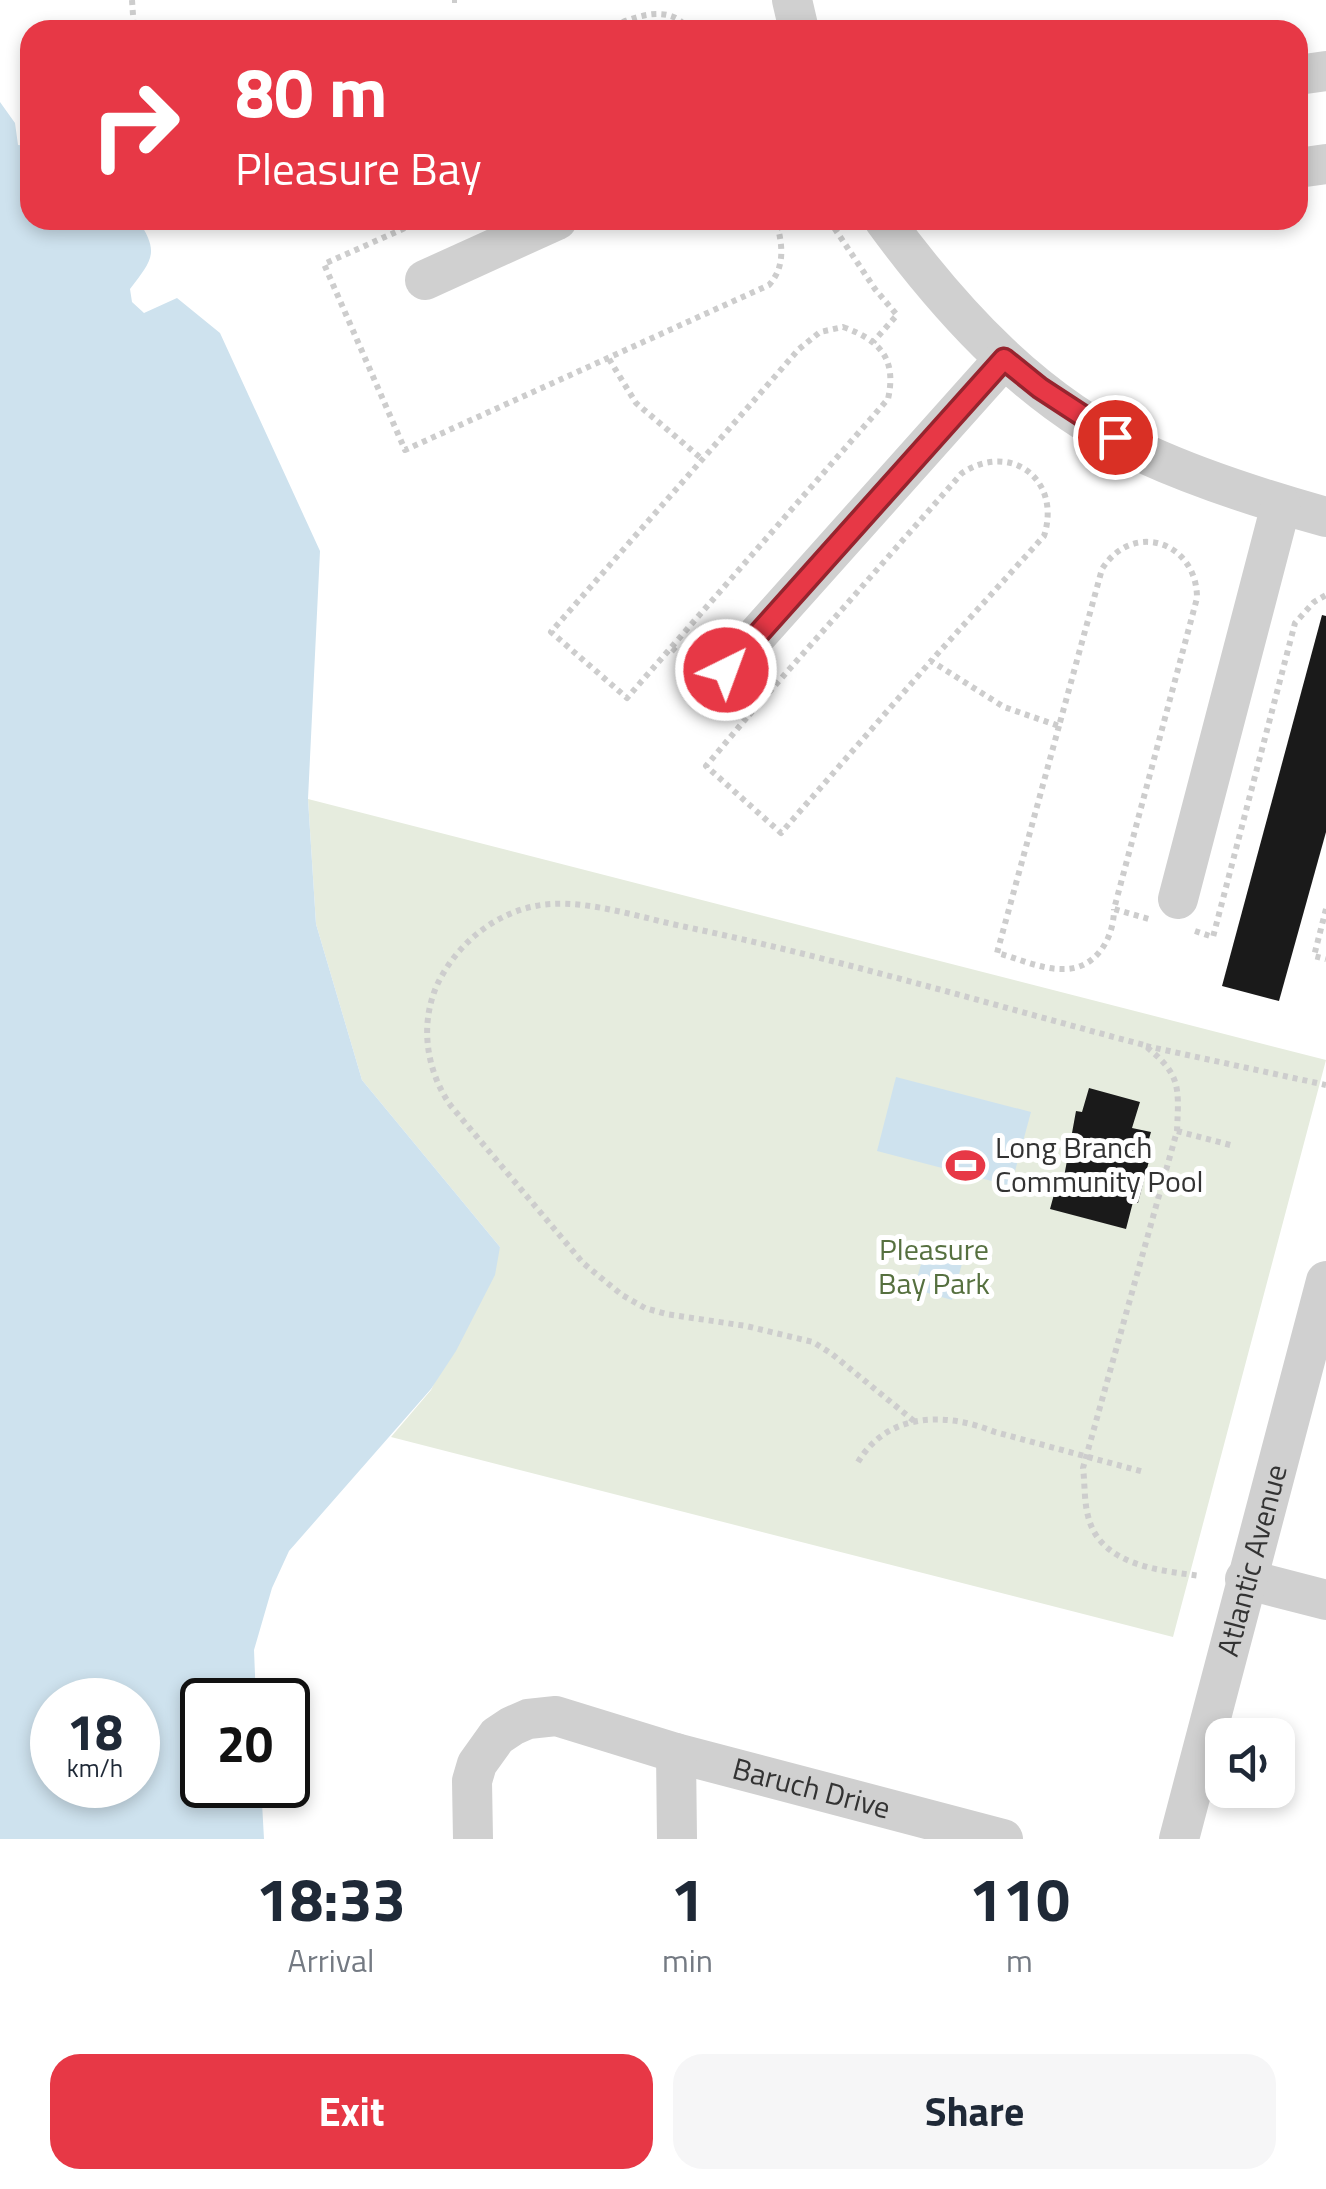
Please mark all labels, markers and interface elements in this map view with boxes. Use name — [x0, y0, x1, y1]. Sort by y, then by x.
text: 80 m — [235, 38, 388, 144]
icon: right — [70, 60, 200, 190]
text: Pleasure Bay — [235, 134, 482, 202]
pin — [1073, 395, 1158, 480]
icon: arrive — [1088, 410, 1143, 465]
position arrow — [674, 618, 778, 722]
place label: Long Branch Community Pool — [995, 1124, 1204, 1204]
sports icon: Long Branch Community Pool — [944, 1144, 986, 1186]
park label: Pleasure Bay Park — [878, 1226, 990, 1306]
street label: Atlantic Avenue — [1204, 1459, 1299, 1661]
speed limit sign: 20 — [180, 1678, 310, 1808]
text: 18 — [67, 1693, 123, 1769]
map controls — [1205, 1718, 1295, 1808]
button: sound — [1205, 1718, 1295, 1808]
street label: Baruch Drive — [728, 1745, 896, 1830]
text: km/h — [67, 1749, 123, 1787]
text: 18:33 — [256, 1853, 406, 1944]
text: 1 — [671, 1853, 704, 1944]
text: 110 — [969, 1853, 1070, 1944]
text: Arrival — [288, 1936, 374, 1984]
text: min — [662, 1936, 713, 1984]
text: m — [1006, 1936, 1033, 1984]
button: Exit — [50, 2054, 653, 2169]
button: Share — [673, 2054, 1276, 2169]

